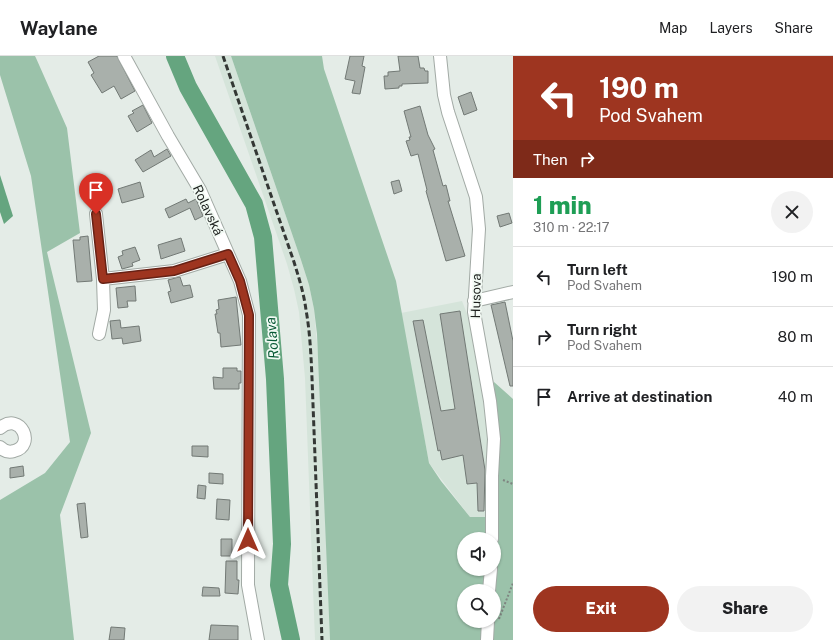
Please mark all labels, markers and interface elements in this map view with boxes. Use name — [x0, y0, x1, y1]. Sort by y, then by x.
text: Waylane — [20, 17, 98, 39]
text: Map — [659, 20, 687, 36]
text: Layers — [709, 20, 753, 36]
text: Share — [775, 20, 813, 36]
text: 190 m — [599, 71, 679, 104]
icon: left — [533, 72, 585, 124]
text: Pod Svahem — [599, 105, 703, 126]
icon: right — [576, 148, 598, 170]
text: Then — [533, 151, 568, 168]
pin — [79, 173, 113, 214]
icon: arrive — [85, 179, 107, 201]
street label: Rolavská — [190, 182, 226, 238]
text: 1 min — [533, 191, 592, 219]
button: close — [771, 191, 813, 233]
text: 310 m · 22:17 — [533, 220, 610, 235]
text: Turn left — [567, 261, 628, 278]
icon: left — [533, 266, 555, 288]
text: 190 m — [772, 268, 813, 285]
street label: Husova — [468, 273, 484, 319]
text: Pod Svahem — [567, 278, 642, 293]
water label: Rolava — [262, 316, 282, 360]
text: Turn right — [567, 321, 637, 338]
icon: right — [533, 326, 555, 348]
text: 80 m — [778, 328, 813, 345]
text: Pod Svahem — [567, 338, 642, 353]
icon: arrive — [533, 386, 555, 408]
text: Arrive at destination — [567, 388, 712, 405]
text: 40 m — [778, 388, 813, 405]
position arrow — [227, 519, 269, 561]
map controls — [457, 532, 501, 628]
button: sound — [457, 532, 501, 576]
button: search — [457, 584, 501, 628]
button: Exit — [533, 586, 669, 632]
button: Share — [677, 586, 813, 632]

